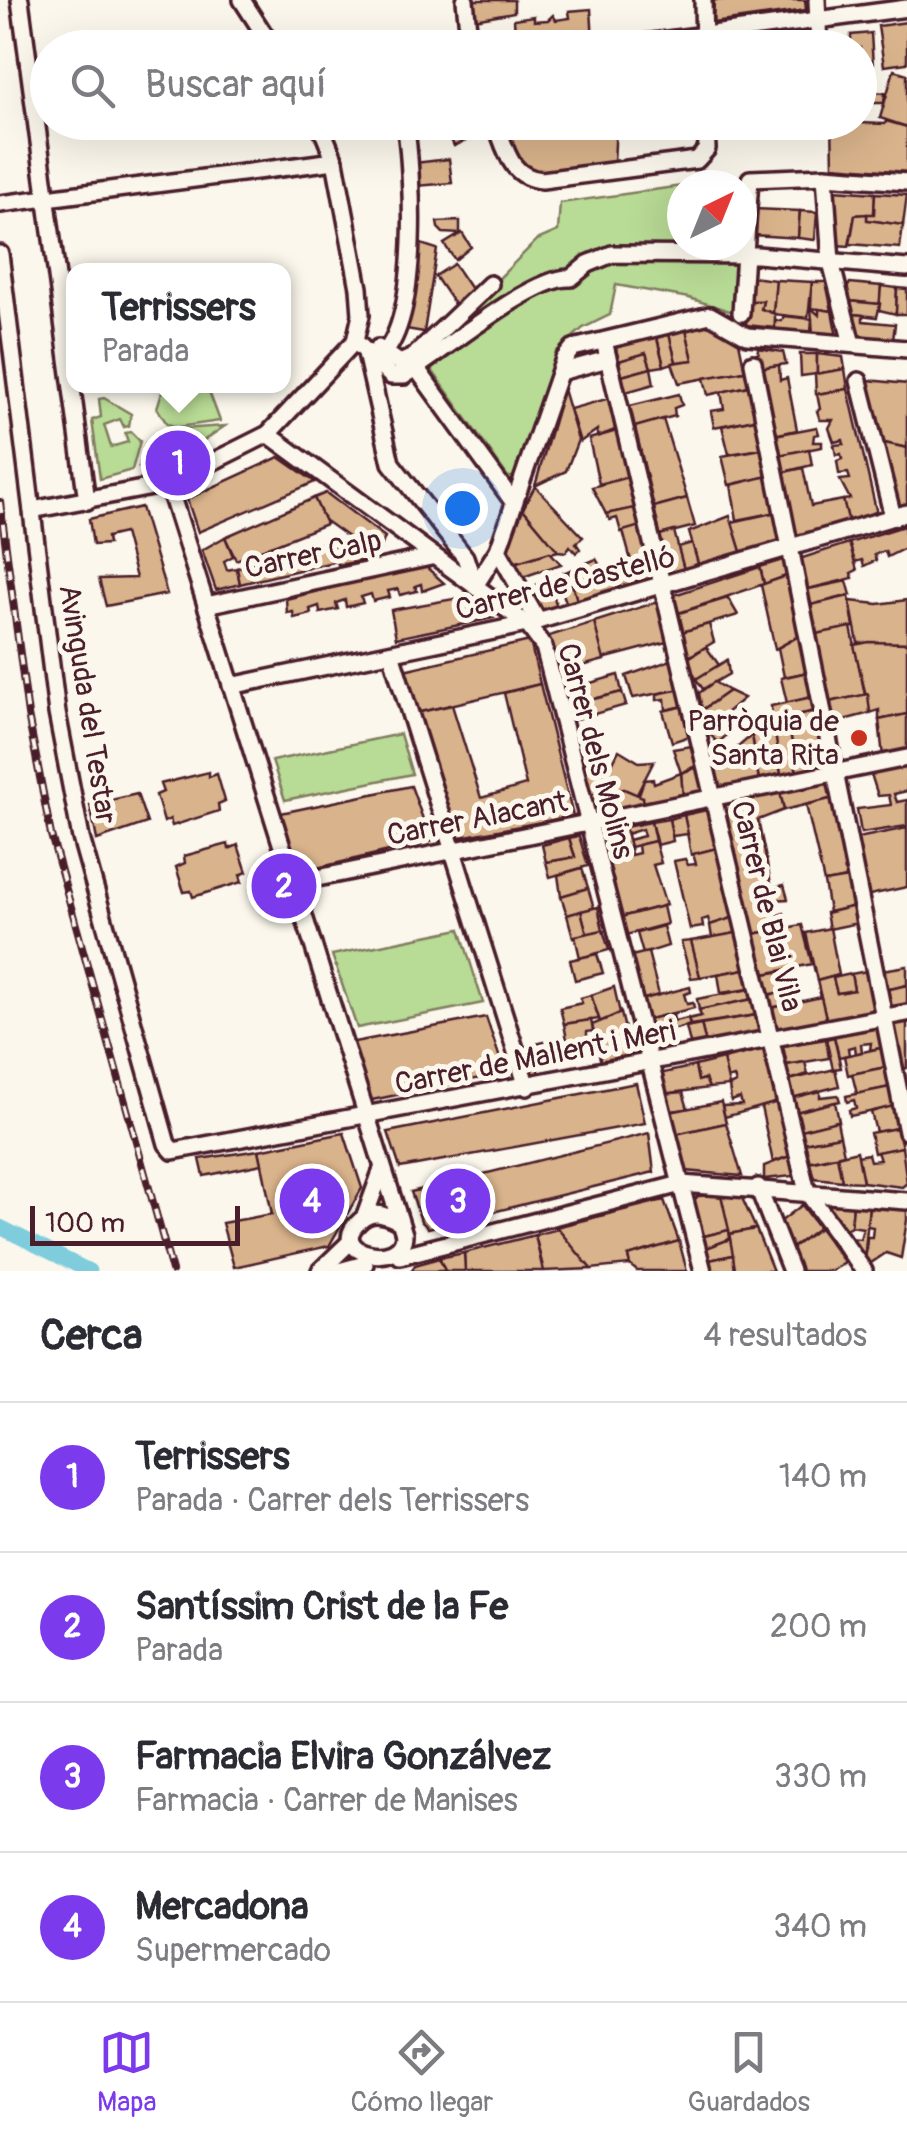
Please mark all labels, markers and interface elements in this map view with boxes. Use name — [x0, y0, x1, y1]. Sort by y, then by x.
search box — [30, 30, 877, 140]
icon: search — [65, 58, 120, 113]
text: Buscar aquí — [145, 61, 327, 109]
north arrow — [667, 170, 757, 260]
popup — [66, 263, 291, 393]
text: Terrissers — [101, 284, 256, 332]
text: Parada — [101, 332, 189, 372]
pin: 1 — [146, 426, 210, 500]
your location — [437, 483, 488, 534]
street label: Carrer Calp — [241, 522, 385, 587]
street label: Carrer de Castelló — [451, 538, 679, 629]
street label: Avinguda del Testar — [50, 582, 125, 827]
street label: Carrer dels Molins — [549, 639, 642, 863]
place label: Parròquia de Santa Rita — [687, 703, 839, 774]
marker: Parròquia de Santa Rita — [848, 727, 870, 749]
street label: Carrer Alacant — [384, 783, 571, 854]
street label: Carrer de Blai Vila — [722, 797, 811, 1015]
pin: 2 — [252, 848, 316, 924]
street label: Carrer de Mallent i Meri — [392, 1012, 679, 1103]
pin: 4 — [280, 1164, 344, 1238]
pin: 3 — [426, 1164, 490, 1238]
scale bar — [30, 1201, 240, 1246]
text: 100 m — [45, 1206, 125, 1241]
text: Cerca — [40, 1310, 142, 1362]
text: 4 resultados — [703, 1316, 867, 1356]
text: Terrissers — [135, 1433, 290, 1481]
text: 1 — [66, 1457, 79, 1497]
text: 140 m — [779, 1457, 867, 1497]
text: Parada · Carrer dels Terrissers — [135, 1481, 529, 1521]
text: Santíssim Crist de la Fe — [135, 1583, 508, 1631]
text: 2 — [64, 1607, 81, 1647]
text: 200 m — [770, 1607, 867, 1647]
text: Parada — [135, 1631, 223, 1671]
text: Farmacia Elvira Gonzálvez — [135, 1733, 551, 1781]
text: 3 — [64, 1757, 81, 1797]
text: 330 m — [774, 1757, 867, 1797]
text: Farmacia · Carrer de Manises — [135, 1781, 518, 1821]
text: Mercadona — [135, 1883, 309, 1931]
text: 4 — [63, 1907, 82, 1947]
text: 340 m — [773, 1907, 867, 1947]
text: Supermercado — [135, 1931, 331, 1971]
tab: Mapa — [97, 2025, 156, 2120]
tab: Cómo llegar — [351, 2025, 493, 2120]
tab: Guardados — [687, 2025, 810, 2120]

